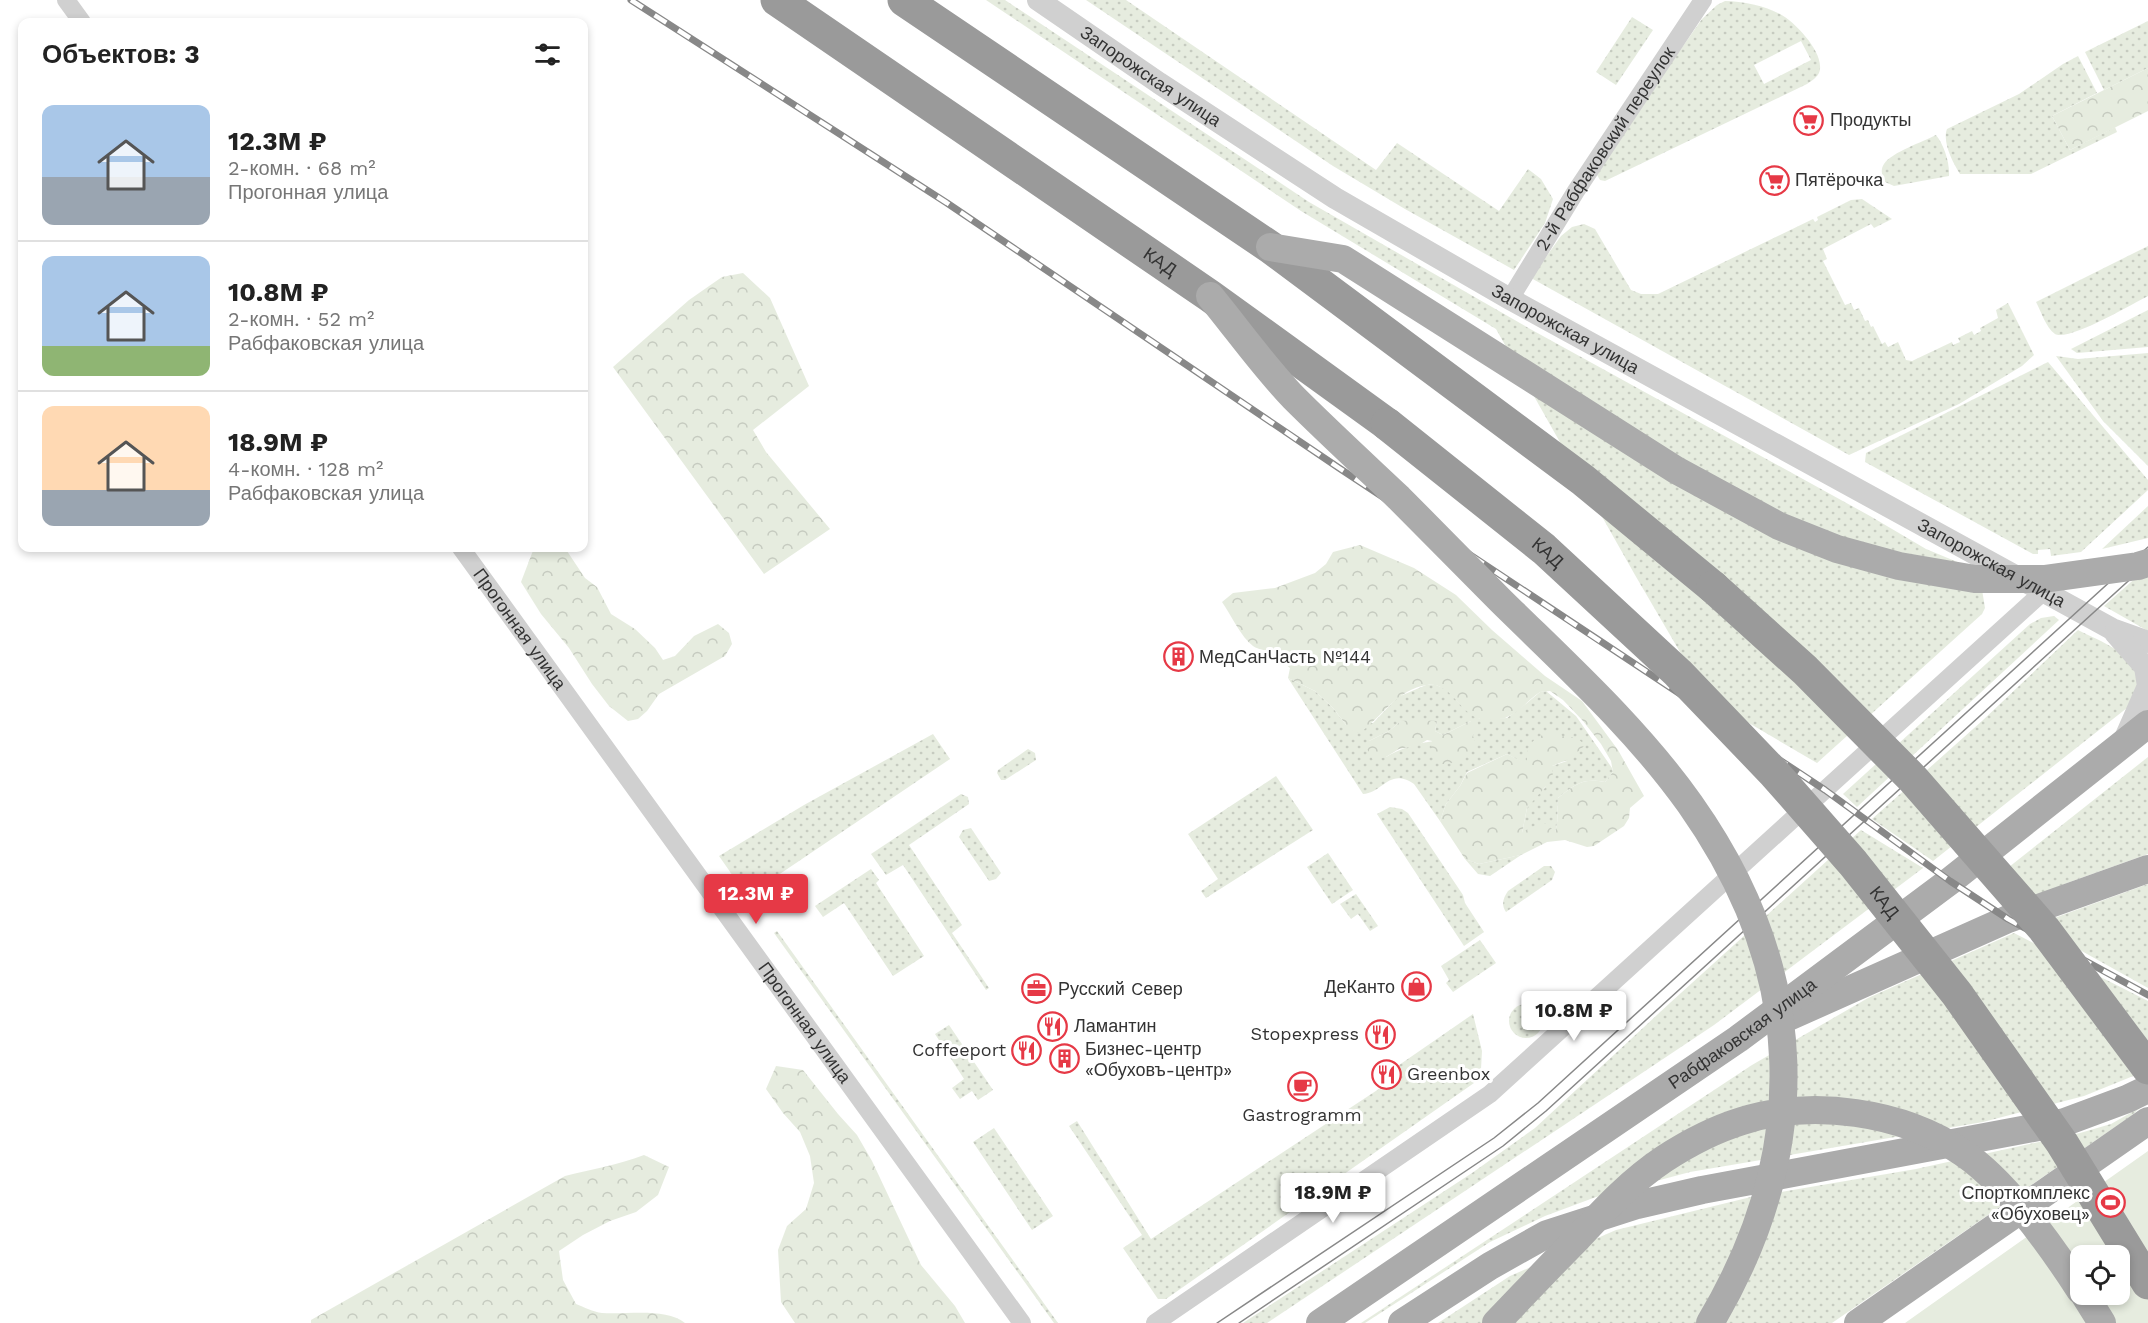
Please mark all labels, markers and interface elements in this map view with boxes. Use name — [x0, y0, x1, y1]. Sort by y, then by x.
street label: Запорожская улица — [1076, 21, 1226, 131]
icon: filters — [531, 38, 564, 71]
text: Объектов: 3 — [42, 39, 200, 69]
street label: 2-й Рабфаковский переулок — [1531, 42, 1679, 254]
supermarket icon: Продукты — [1793, 104, 1825, 136]
place label: Продукты — [1830, 109, 1911, 130]
text: 12.3M ₽ — [228, 126, 327, 156]
icon: home — [90, 129, 162, 201]
text: 2-комн. · 68 m² — [228, 156, 376, 180]
supermarket icon: Пятёрочка — [1758, 164, 1790, 196]
place label: Пятёрочка — [1795, 169, 1884, 190]
text: Прогонная улица — [228, 180, 388, 204]
street label: КАД — [1140, 243, 1181, 280]
text: 10.8M ₽ — [228, 277, 329, 307]
icon: home — [90, 280, 162, 352]
street label: Запорожская улица — [1488, 280, 1644, 378]
text: 2-комн. · 52 m² — [228, 307, 374, 331]
text: Рабфаковская улица — [228, 331, 424, 355]
text: 18.9M ₽ — [228, 427, 328, 457]
icon: home — [90, 430, 162, 502]
text: 4-комн. · 128 m² — [228, 457, 383, 481]
text: Рабфаковская улица — [228, 481, 424, 505]
street label: Запорожская улица — [1914, 514, 2070, 612]
street label: КАД — [1528, 533, 1568, 572]
street label: Прогонная улица — [469, 564, 571, 694]
building icon: МедСанЧасть №144 — [1162, 641, 1194, 673]
place label: МедСанЧасть №144 — [1199, 646, 1371, 667]
pin: 12.3M ₽ — [701, 874, 811, 925]
text: 12.3M ₽ — [718, 881, 794, 905]
street label: КАД — [1866, 882, 1904, 922]
street label: Прогонная улица — [754, 958, 856, 1088]
shop icon: ДеКанто — [1400, 971, 1432, 1003]
office icon: Русский Cевер — [1021, 973, 1053, 1005]
street label: Рабфаковская улица — [1664, 973, 1821, 1093]
place label: ДеКанто — [1324, 976, 1395, 997]
place label: Русский Cевер — [1058, 978, 1183, 999]
pin: 10.8M ₽ — [1519, 991, 1629, 1042]
text: 10.8M ₽ — [1535, 998, 1613, 1022]
restaurant icon: Ламантин — [1037, 1010, 1069, 1042]
place label: Ламантин — [1074, 1015, 1156, 1036]
restaurant icon: Stopexpress — [1364, 1018, 1396, 1050]
place label: Stopexpress — [1250, 1023, 1359, 1044]
restaurant icon: Coffeeport — [1011, 1034, 1043, 1066]
place label: Бизнес-центр «Обуховъ-центр» — [1085, 1038, 1232, 1080]
place label: Coffeeport — [912, 1039, 1006, 1060]
building icon: Бизнес-центр «Обуховъ-центр» — [1048, 1043, 1080, 1075]
restaurant icon: Greenbox — [1370, 1058, 1402, 1090]
place label: Greenbox — [1407, 1063, 1490, 1084]
cafe icon: Gastrogramm — [1286, 1070, 1318, 1102]
place label: Gastrogramm — [1242, 1104, 1362, 1125]
pin: 18.9M ₽ — [1278, 1173, 1388, 1224]
text: 18.9M ₽ — [1295, 1180, 1371, 1204]
place label: Спорткомплекс «Обуховец» — [1962, 1182, 2090, 1224]
sports icon: Спорткомплекс «Обуховец» — [2095, 1187, 2127, 1219]
map controls — [2070, 1245, 2130, 1305]
button: locate — [2070, 1245, 2130, 1305]

